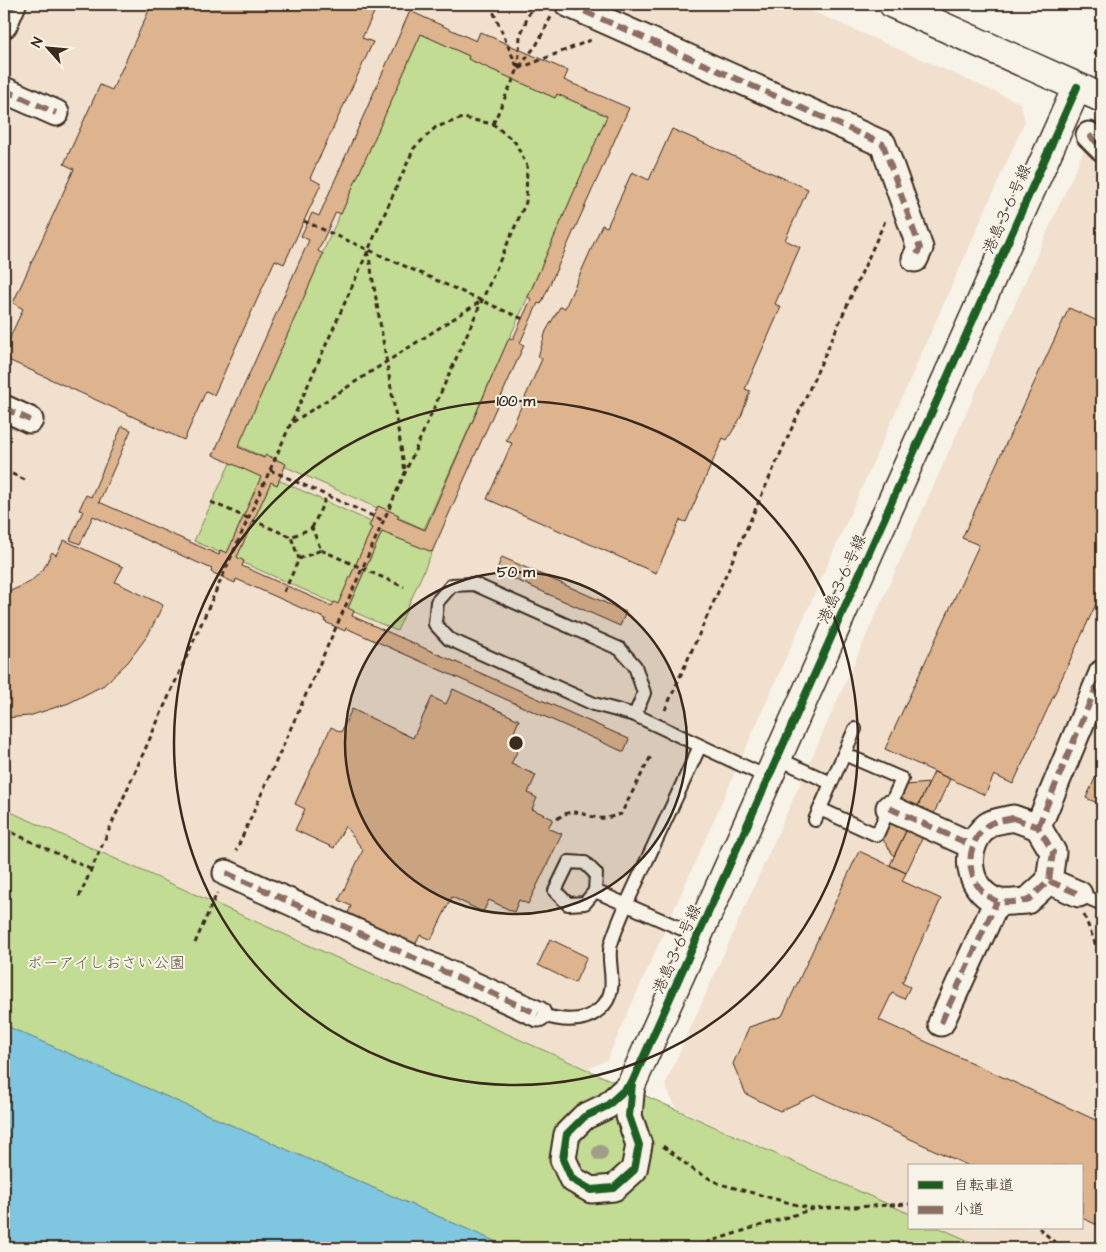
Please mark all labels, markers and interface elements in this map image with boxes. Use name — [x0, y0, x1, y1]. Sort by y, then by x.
north arrow — [22, 22, 72, 72]
text: N — [26, 34, 48, 51]
street label: 港島３６号線 — [977, 161, 1037, 257]
text: 100 m — [497, 391, 536, 412]
street label: 港島３６号線 — [812, 531, 872, 627]
text: 50 m — [497, 562, 535, 583]
centre of rings — [507, 734, 525, 752]
street label: 港島３６号線 — [647, 901, 707, 997]
park label: ポーアイしおさい公園 — [27, 952, 185, 974]
legend — [908, 1164, 1084, 1230]
text: 自転車道 — [954, 1175, 1014, 1196]
text: 小道 — [954, 1199, 984, 1220]

